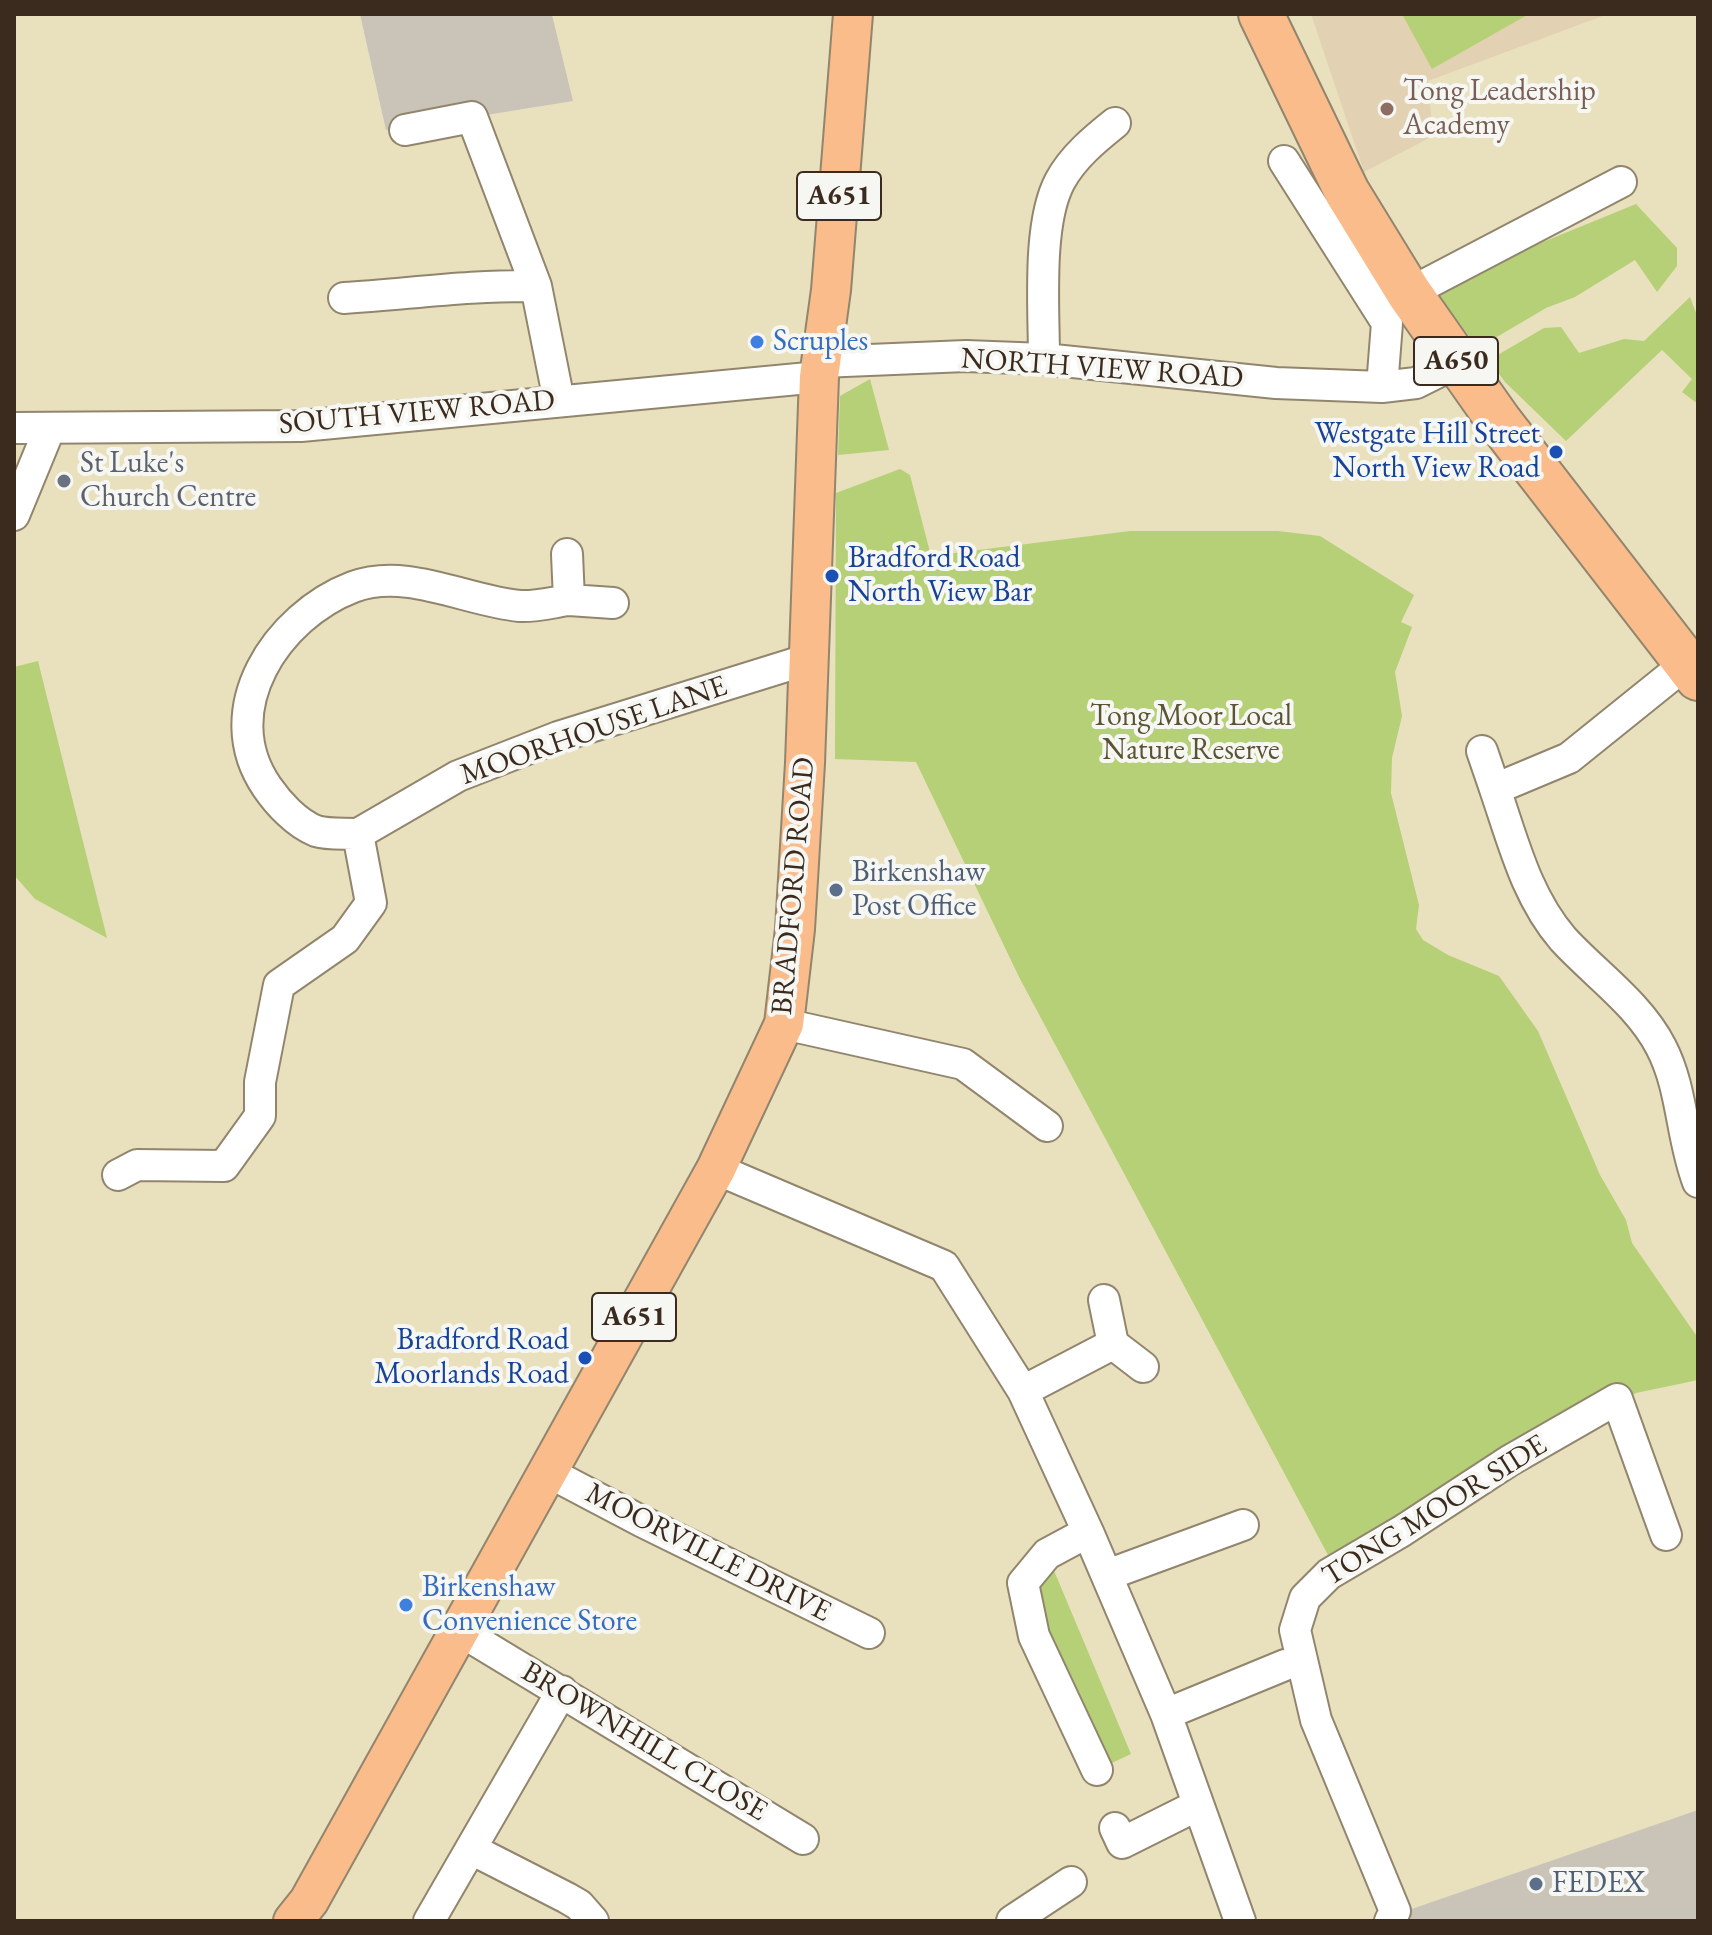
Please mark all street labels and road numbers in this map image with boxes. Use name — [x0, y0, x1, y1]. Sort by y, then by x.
road number: A651 — [797, 172, 881, 220]
road number: A650 — [1414, 337, 1498, 385]
street label: NORTH VIEW ROAD — [960, 341, 1244, 397]
street label: SOUTH VIEW ROAD — [278, 383, 556, 443]
street label: MOORHOUSE LANE — [456, 669, 732, 793]
street label: BRADFORD ROAD — [765, 756, 823, 1016]
road number: A651 — [592, 1293, 676, 1341]
street label: TONG MOOR SIDE — [1316, 1427, 1554, 1595]
street label: MOORVILLE DRIVE — [579, 1476, 837, 1630]
street label: BROWNHILL CLOSE — [515, 1654, 773, 1830]

